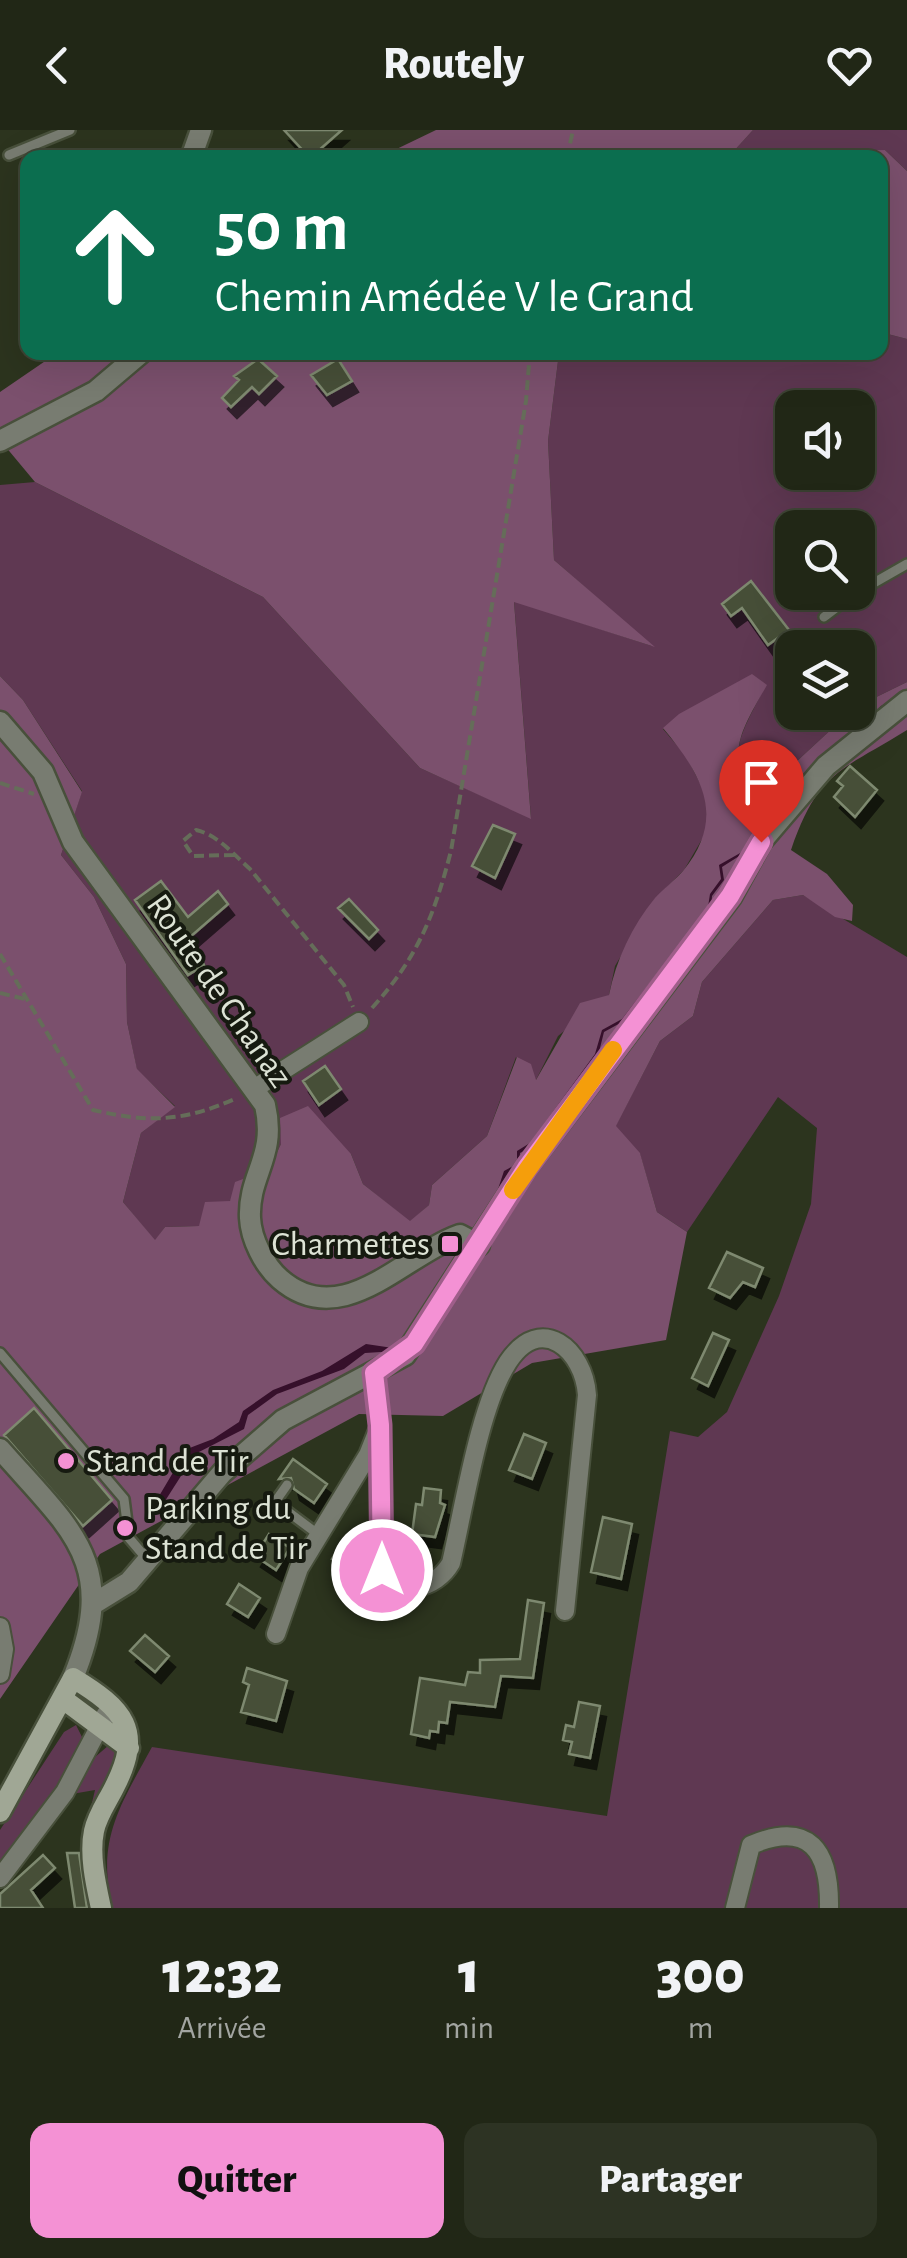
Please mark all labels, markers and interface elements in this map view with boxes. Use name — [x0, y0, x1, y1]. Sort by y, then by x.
icon: back — [30, 38, 85, 93]
icon: heart — [822, 38, 877, 93]
text: Routely — [383, 42, 524, 87]
icon: ahead — [50, 190, 180, 320]
text: 50 m — [215, 193, 349, 263]
text: Chemin Amédée V le Grand — [215, 275, 694, 320]
map controls — [775, 390, 875, 730]
button: sound — [775, 390, 875, 490]
button: search — [775, 510, 875, 610]
button: layers — [775, 630, 875, 730]
pin — [719, 740, 804, 843]
icon: arrive — [734, 755, 789, 810]
street label: Route de Chanaz — [140, 888, 298, 1094]
place label: Charmettes — [271, 1227, 430, 1262]
marker: Charmettes — [439, 1233, 461, 1255]
place label: Stand de Tir — [86, 1444, 249, 1479]
marker: Stand de Tir — [55, 1450, 77, 1472]
place label: Parking du Stand de Tir — [145, 1491, 308, 1566]
marker: Parking du Stand de Tir — [114, 1517, 136, 1539]
position arrow — [330, 1518, 434, 1622]
text: 12:32 — [162, 1944, 282, 2004]
text: 1 — [458, 1944, 480, 2004]
text: 300 — [656, 1944, 745, 2004]
text: Arrivée — [177, 2012, 267, 2044]
text: min — [444, 2012, 494, 2044]
text: m — [688, 2012, 713, 2044]
button: Quitter — [30, 2123, 444, 2238]
button: Partager — [464, 2123, 877, 2238]

